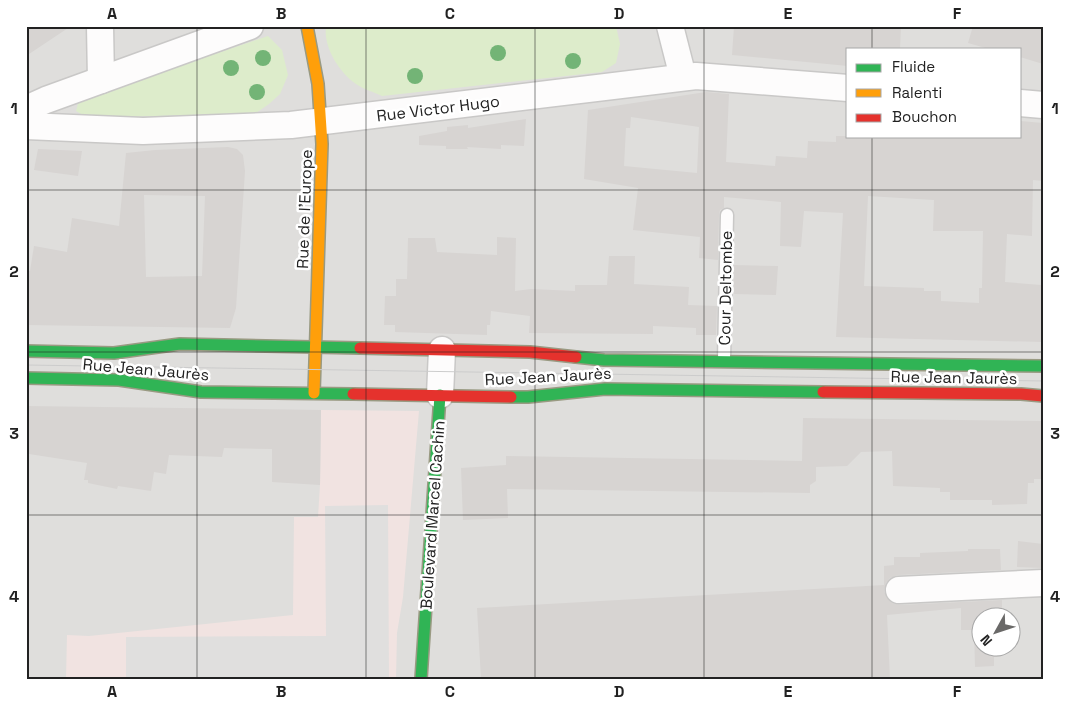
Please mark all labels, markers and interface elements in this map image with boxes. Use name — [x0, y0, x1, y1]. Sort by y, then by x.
text: A — [107, 3, 117, 24]
text: B — [276, 3, 286, 24]
text: C — [445, 3, 455, 24]
text: D — [614, 3, 624, 24]
text: E — [784, 3, 793, 24]
text: F — [953, 3, 962, 24]
legend — [846, 48, 1022, 138]
text: Fluide — [892, 57, 935, 76]
text: Ralenti — [892, 83, 942, 102]
street label: Rue Victor Hugo — [375, 91, 501, 126]
text: 1 — [10, 98, 18, 119]
text: 1 — [1051, 98, 1059, 119]
text: Bouchon — [892, 107, 957, 126]
street label: Rue de l'Europe — [292, 149, 317, 269]
street label: Cour Deltombe — [714, 231, 737, 345]
text: 2 — [9, 261, 19, 282]
text: 2 — [1050, 261, 1060, 282]
street label: Rue Jean Jaurès — [82, 354, 210, 385]
street label: Rue Jean Jaurès — [484, 363, 612, 390]
street label: Rue Jean Jaurès — [890, 366, 1018, 389]
street label: Boulevard Marcel Cachin — [415, 420, 450, 610]
text: 3 — [9, 423, 19, 444]
text: 3 — [1050, 423, 1060, 444]
text: 4 — [9, 586, 19, 607]
text: 4 — [1050, 586, 1060, 607]
north arrow — [972, 608, 1022, 658]
text: N — [976, 631, 996, 650]
text: A — [107, 681, 117, 702]
text: B — [276, 681, 286, 702]
text: C — [445, 681, 455, 702]
text: D — [614, 681, 624, 702]
text: E — [784, 681, 793, 702]
text: F — [953, 681, 962, 702]

